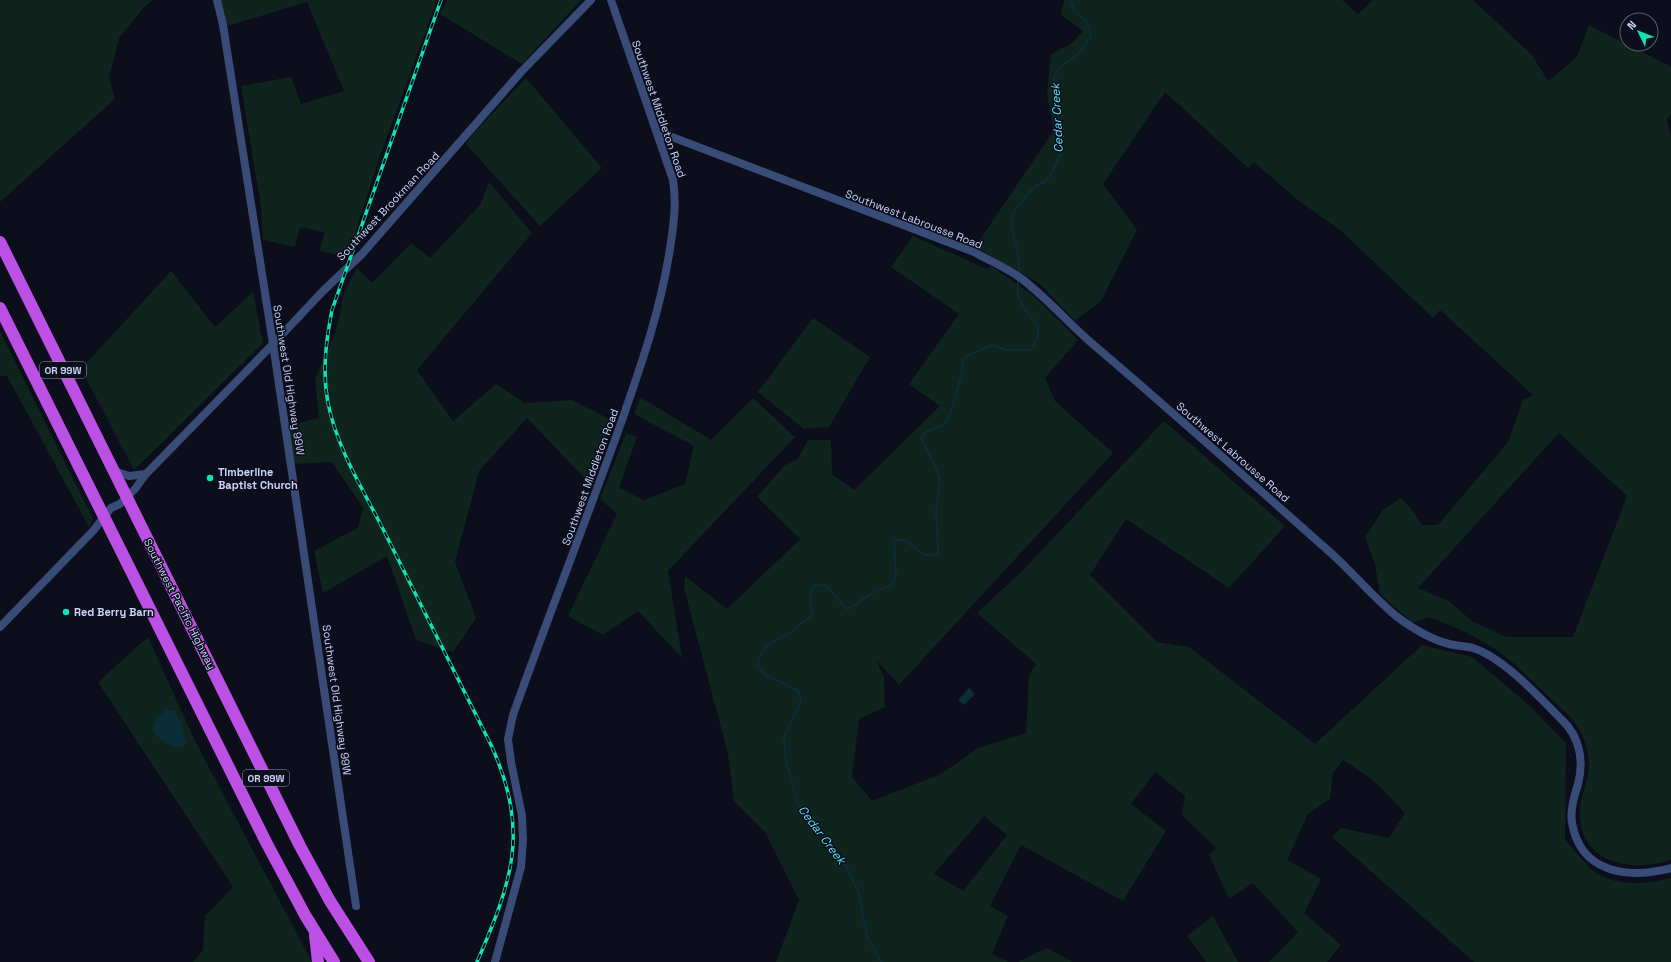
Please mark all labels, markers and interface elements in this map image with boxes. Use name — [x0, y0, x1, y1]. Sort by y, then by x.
north arrow — [1619, 12, 1659, 52]
text: N — [1624, 18, 1639, 33]
street label: Southwest Middleton Road — [629, 38, 689, 180]
water label: Cedar Creek — [1047, 81, 1067, 153]
street label: Southwest Brookman Road — [334, 149, 442, 263]
street label: Southwest Labrousse Road — [844, 186, 984, 252]
street label: Southwest Old Highway 99W — [270, 304, 308, 457]
road number: OR 99W — [40, 362, 86, 378]
street label: Southwest Labrousse Road — [1173, 399, 1293, 505]
street label: Southwest Middleton Road — [559, 407, 621, 547]
place label: Timberline Baptist Church — [218, 465, 298, 492]
marker: Timberline Baptist Church — [205, 473, 215, 483]
street label: Southwest Pacific Highway — [141, 536, 219, 672]
place label: Red Berry Barn — [74, 605, 154, 619]
marker: Red Berry Barn — [61, 607, 71, 617]
street label: Southwest Old Highway 99W — [319, 624, 355, 777]
road number: OR 99W — [243, 770, 289, 786]
water label: Cedar Creek — [795, 802, 850, 869]

